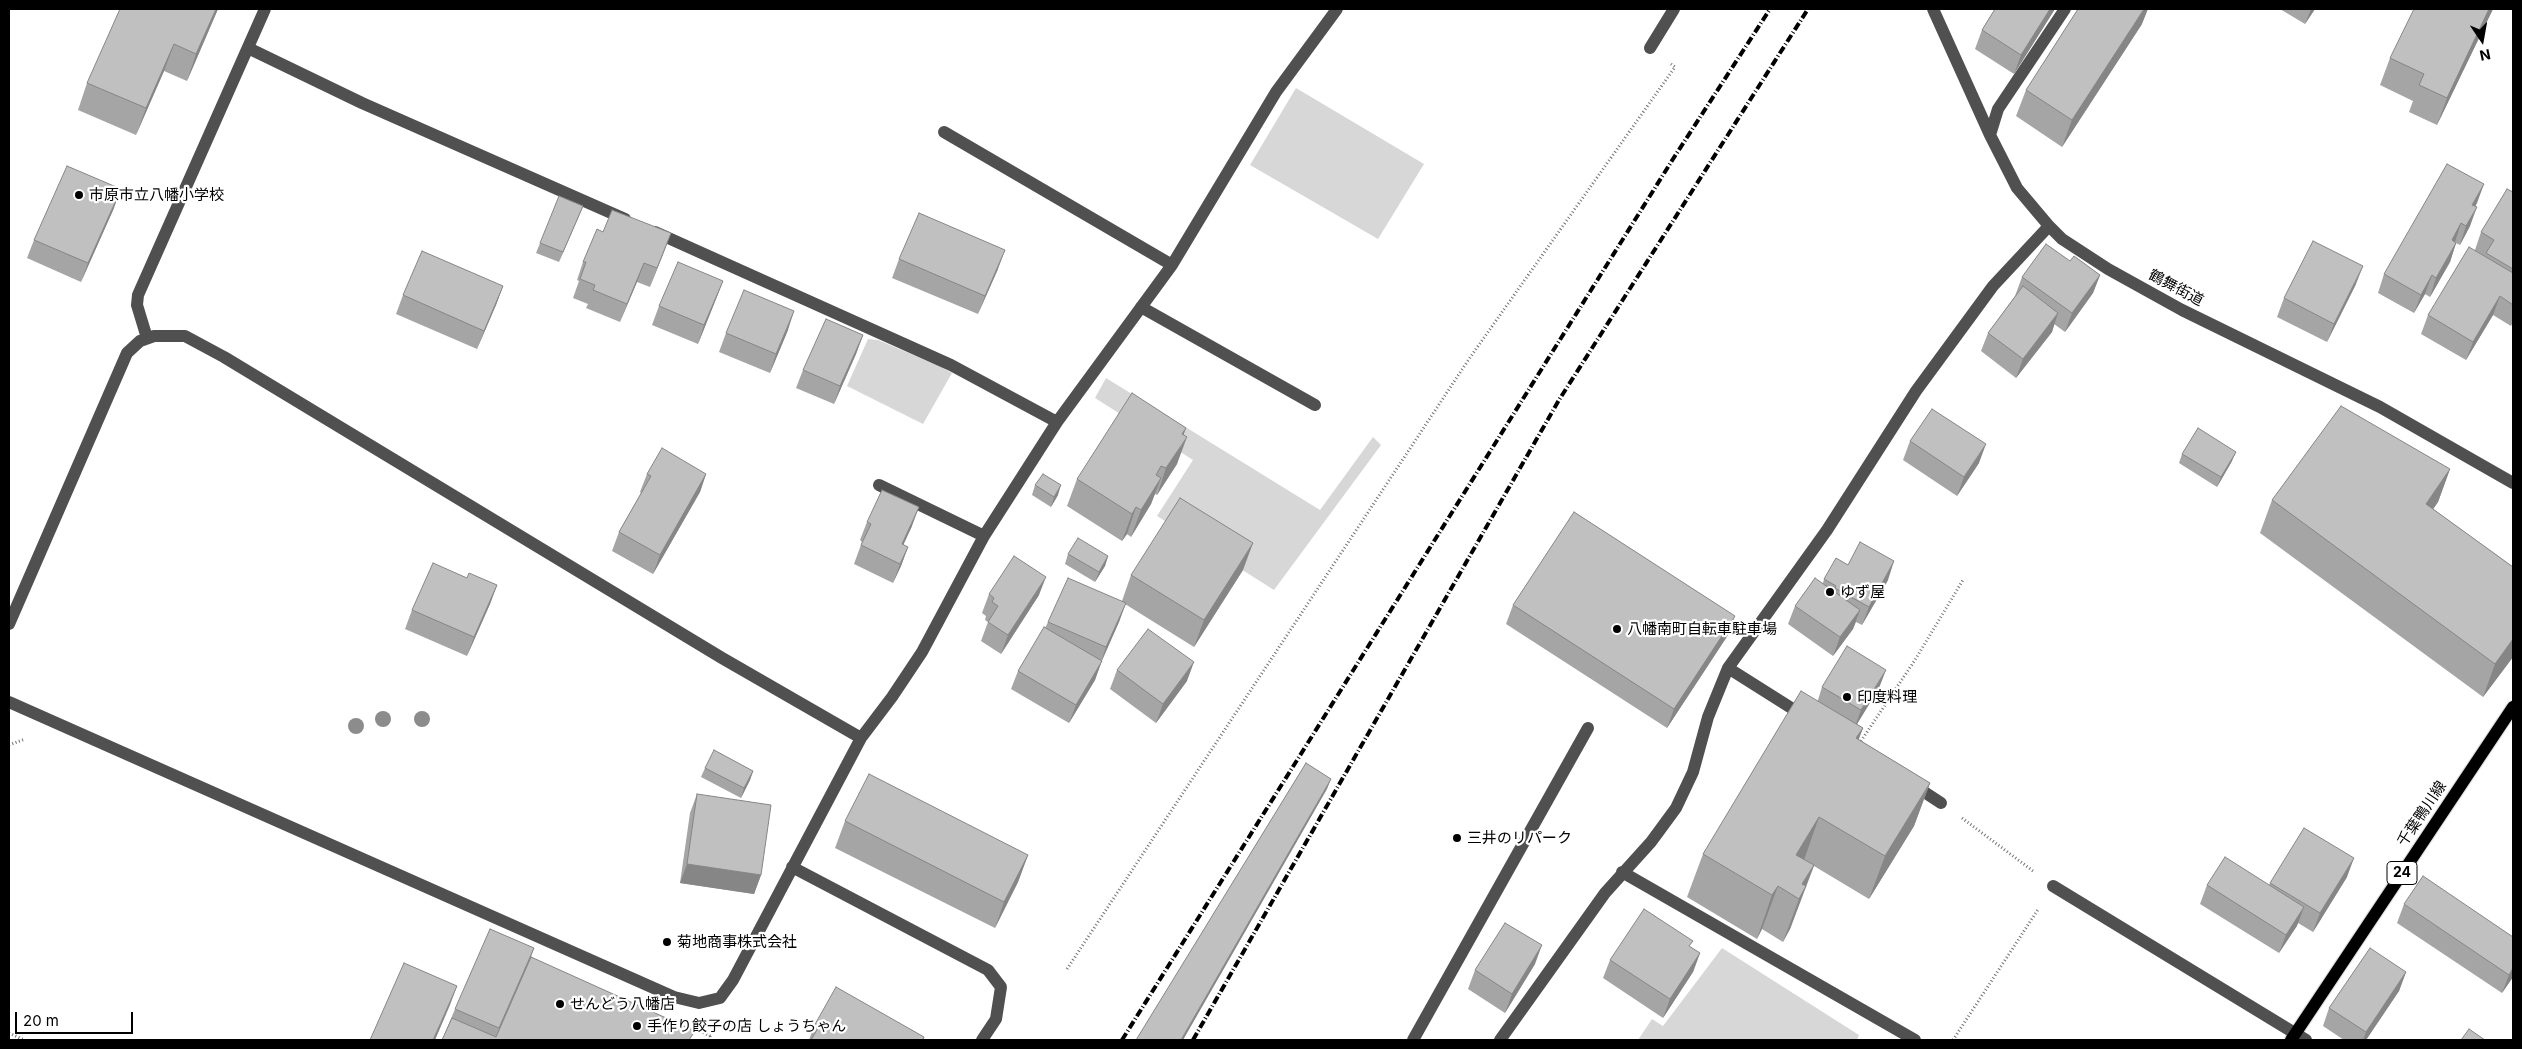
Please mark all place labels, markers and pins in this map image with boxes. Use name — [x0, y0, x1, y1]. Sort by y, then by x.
place label: 市原市立八幡小学校 — [89, 186, 224, 204]
marker: 市原市立八幡小学校 — [73, 189, 85, 201]
place label: ゆず屋 — [1840, 583, 1885, 601]
marker: ゆず屋 — [1824, 586, 1836, 598]
place label: 八幡南町自転車駐車場 — [1627, 620, 1777, 638]
marker: 八幡南町自転車駐車場 — [1611, 623, 1623, 635]
place label: 印度料理 — [1857, 688, 1917, 706]
marker: 印度料理 — [1841, 691, 1853, 703]
place label: 三井のリパーク — [1467, 829, 1572, 847]
marker: 三井のリパーク — [1451, 832, 1463, 844]
place label: 菊地商事株式会社 — [677, 933, 797, 951]
marker: 菊地商事株式会社 — [661, 936, 673, 948]
place label: せんどう八幡店 — [570, 995, 675, 1013]
marker: せんどう八幡店 — [554, 998, 566, 1010]
place label: 手作り餃子の店 しょうちゃん — [647, 1017, 846, 1035]
marker: 手作り餃子の店 しょうちゃん — [631, 1020, 643, 1032]

